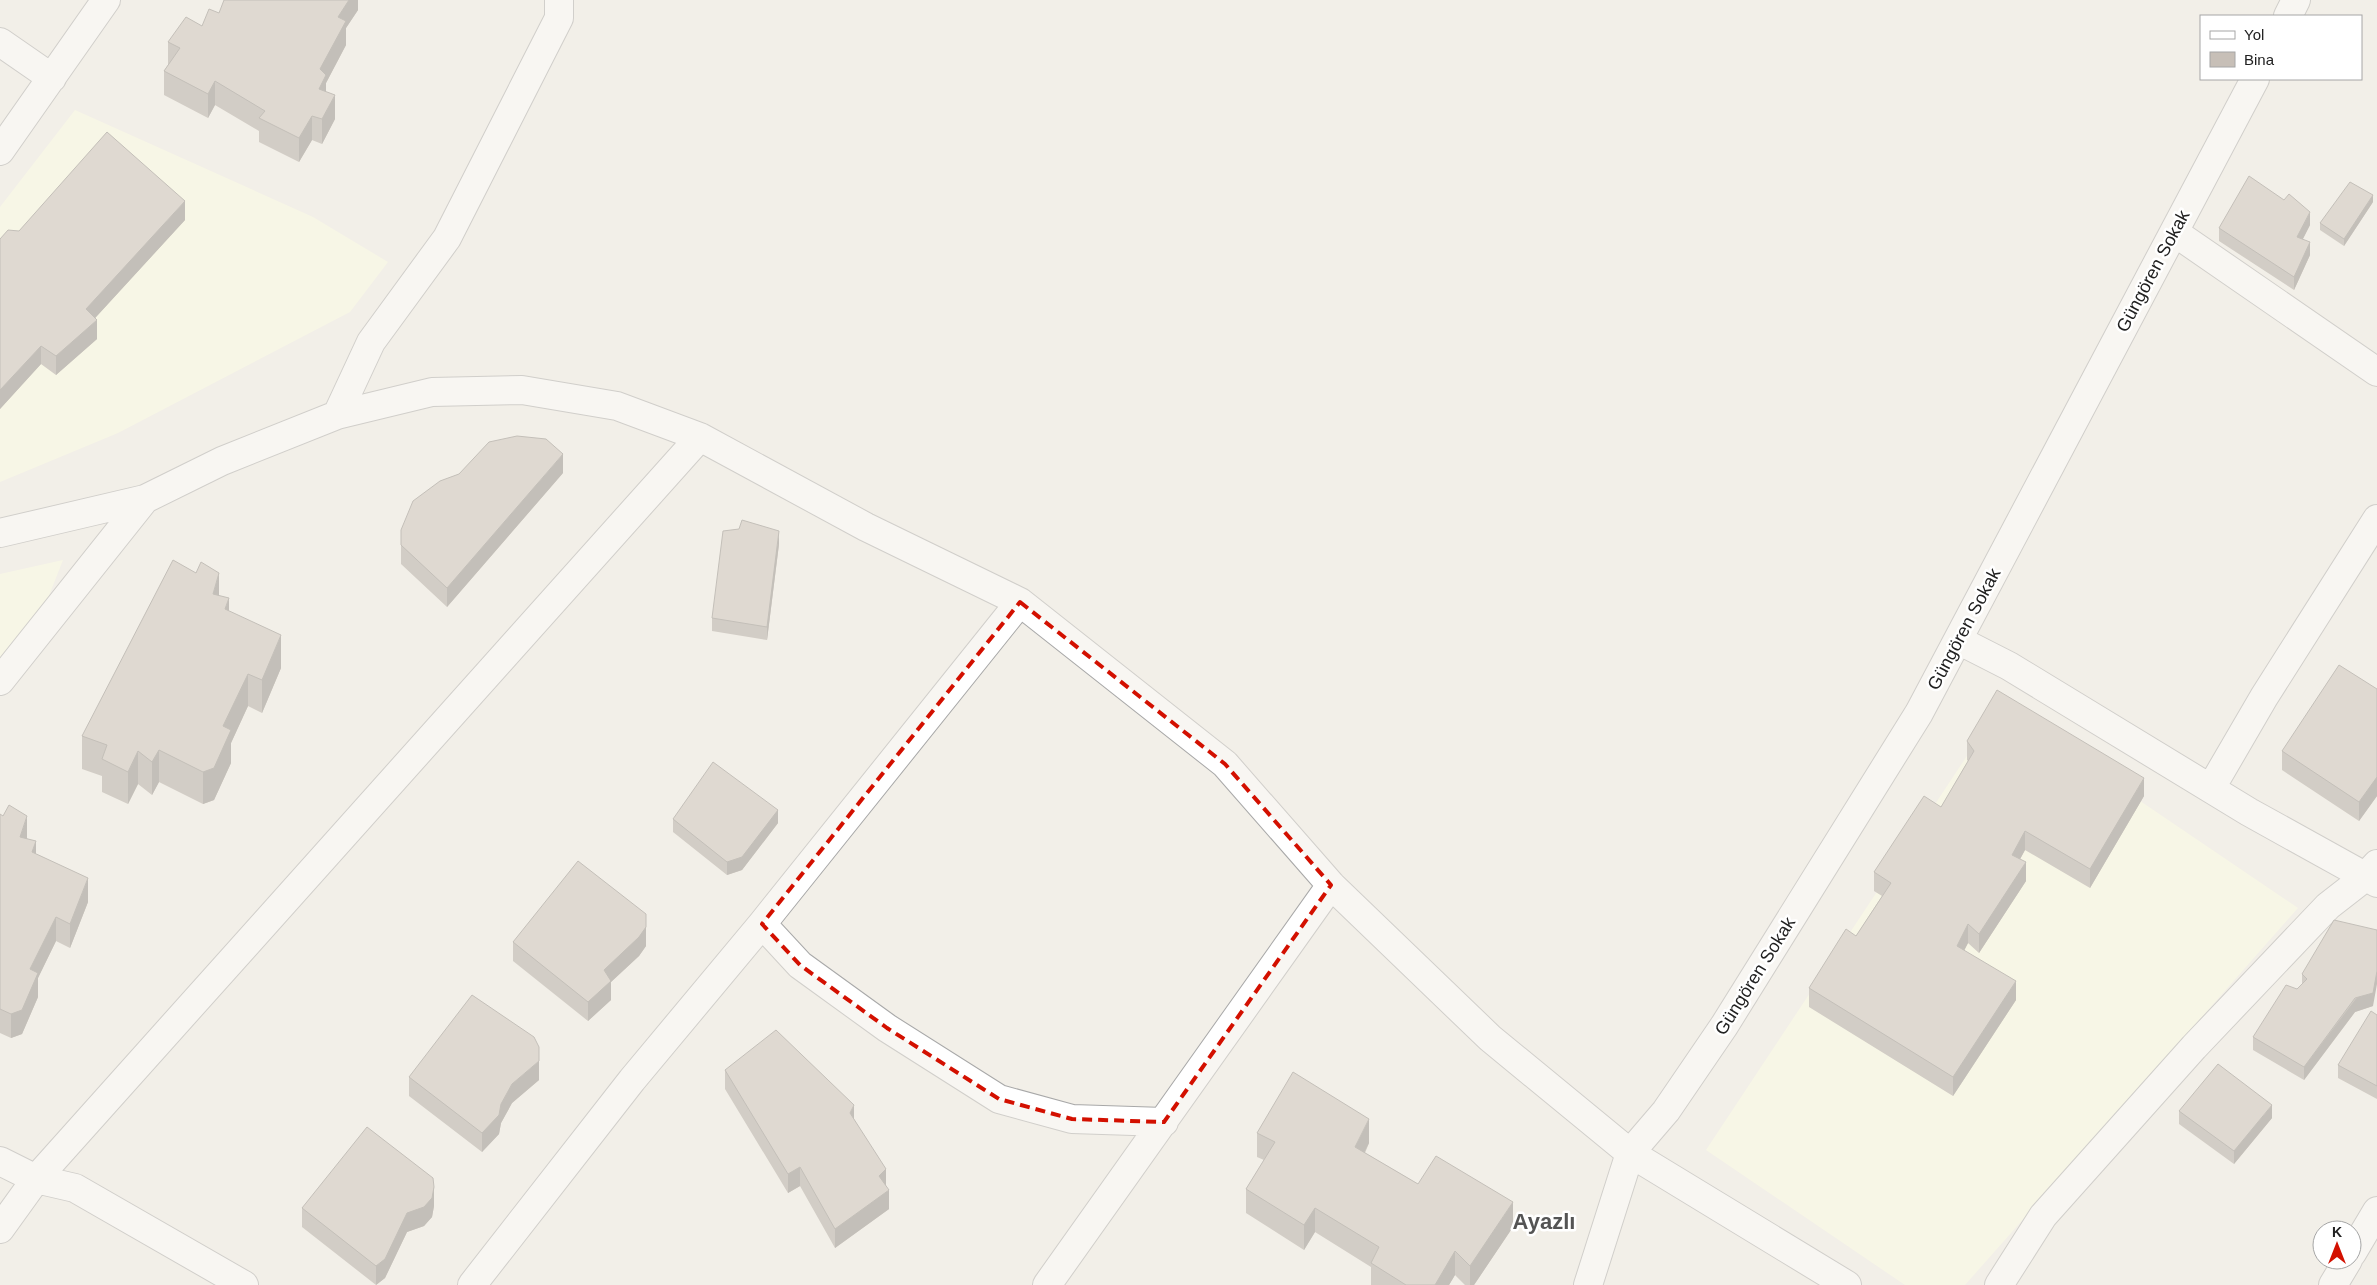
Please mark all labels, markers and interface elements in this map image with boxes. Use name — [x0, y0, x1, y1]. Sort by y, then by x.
legend — [2200, 15, 2362, 80]
text: Yol — [2244, 26, 2264, 43]
text: Bina — [2244, 51, 2275, 68]
street label: Güngören Sokak — [2112, 206, 2194, 335]
street label: Güngören Sokak — [1923, 564, 2005, 693]
street label: Güngören Sokak — [1711, 913, 1800, 1039]
district label: Ayazlı — [1513, 1209, 1575, 1234]
north arrow — [2312, 1220, 2362, 1270]
text: K — [2332, 1224, 2342, 1240]

